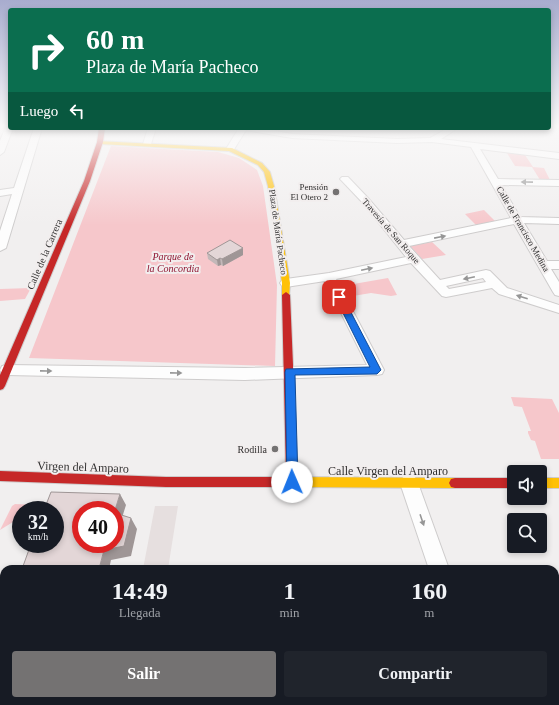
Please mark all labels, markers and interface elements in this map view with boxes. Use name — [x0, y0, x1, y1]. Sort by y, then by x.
icon: right — [20, 24, 72, 76]
text: 60 m — [86, 24, 144, 55]
text: Plaza de María Pacheco — [86, 57, 258, 77]
icon: left — [66, 100, 88, 122]
text: Luego — [20, 103, 58, 119]
one-way arrow — [521, 179, 533, 186]
place label: Pensión El Otero 2 — [291, 182, 328, 202]
street label: Calle de Francisco Medina — [494, 185, 552, 273]
marker: Pensión El Otero 2 — [331, 187, 341, 197]
street label: Plaza de María Pacheco — [267, 189, 289, 276]
street label: Travesía de San Roque — [360, 196, 422, 266]
street label: Calle de la Carrera — [25, 217, 64, 291]
one-way arrow — [434, 233, 446, 239]
park label: Parque de la Concordia — [147, 251, 199, 274]
one-way arrow — [361, 265, 373, 271]
one-way arrow — [462, 275, 475, 281]
pin — [322, 280, 356, 314]
icon: arrive — [328, 286, 350, 308]
one-way arrow — [516, 294, 528, 300]
one-way arrow — [40, 368, 53, 374]
one-way arrow — [170, 370, 183, 376]
place label: Rodilla — [238, 444, 268, 455]
marker: Rodilla — [270, 444, 280, 454]
street label: Virgen del Amparo — [37, 458, 129, 476]
position arrow — [271, 461, 313, 503]
street label: Calle Virgen del Amparo — [328, 464, 448, 478]
map controls — [507, 465, 547, 553]
button: sound — [507, 465, 547, 505]
speed limit sign: 40 — [72, 501, 124, 553]
text: 32 — [28, 511, 48, 533]
button: search — [507, 513, 547, 553]
one-way arrow — [419, 514, 425, 526]
text: km/h — [28, 531, 48, 542]
text: 14:49 — [112, 578, 168, 604]
text: 1 — [283, 578, 295, 604]
text: 160 — [411, 578, 447, 604]
text: Llegada — [119, 605, 161, 620]
text: min — [279, 605, 300, 620]
text: m — [424, 605, 434, 620]
button: Salir — [12, 651, 276, 697]
button: Compartir — [284, 651, 547, 697]

